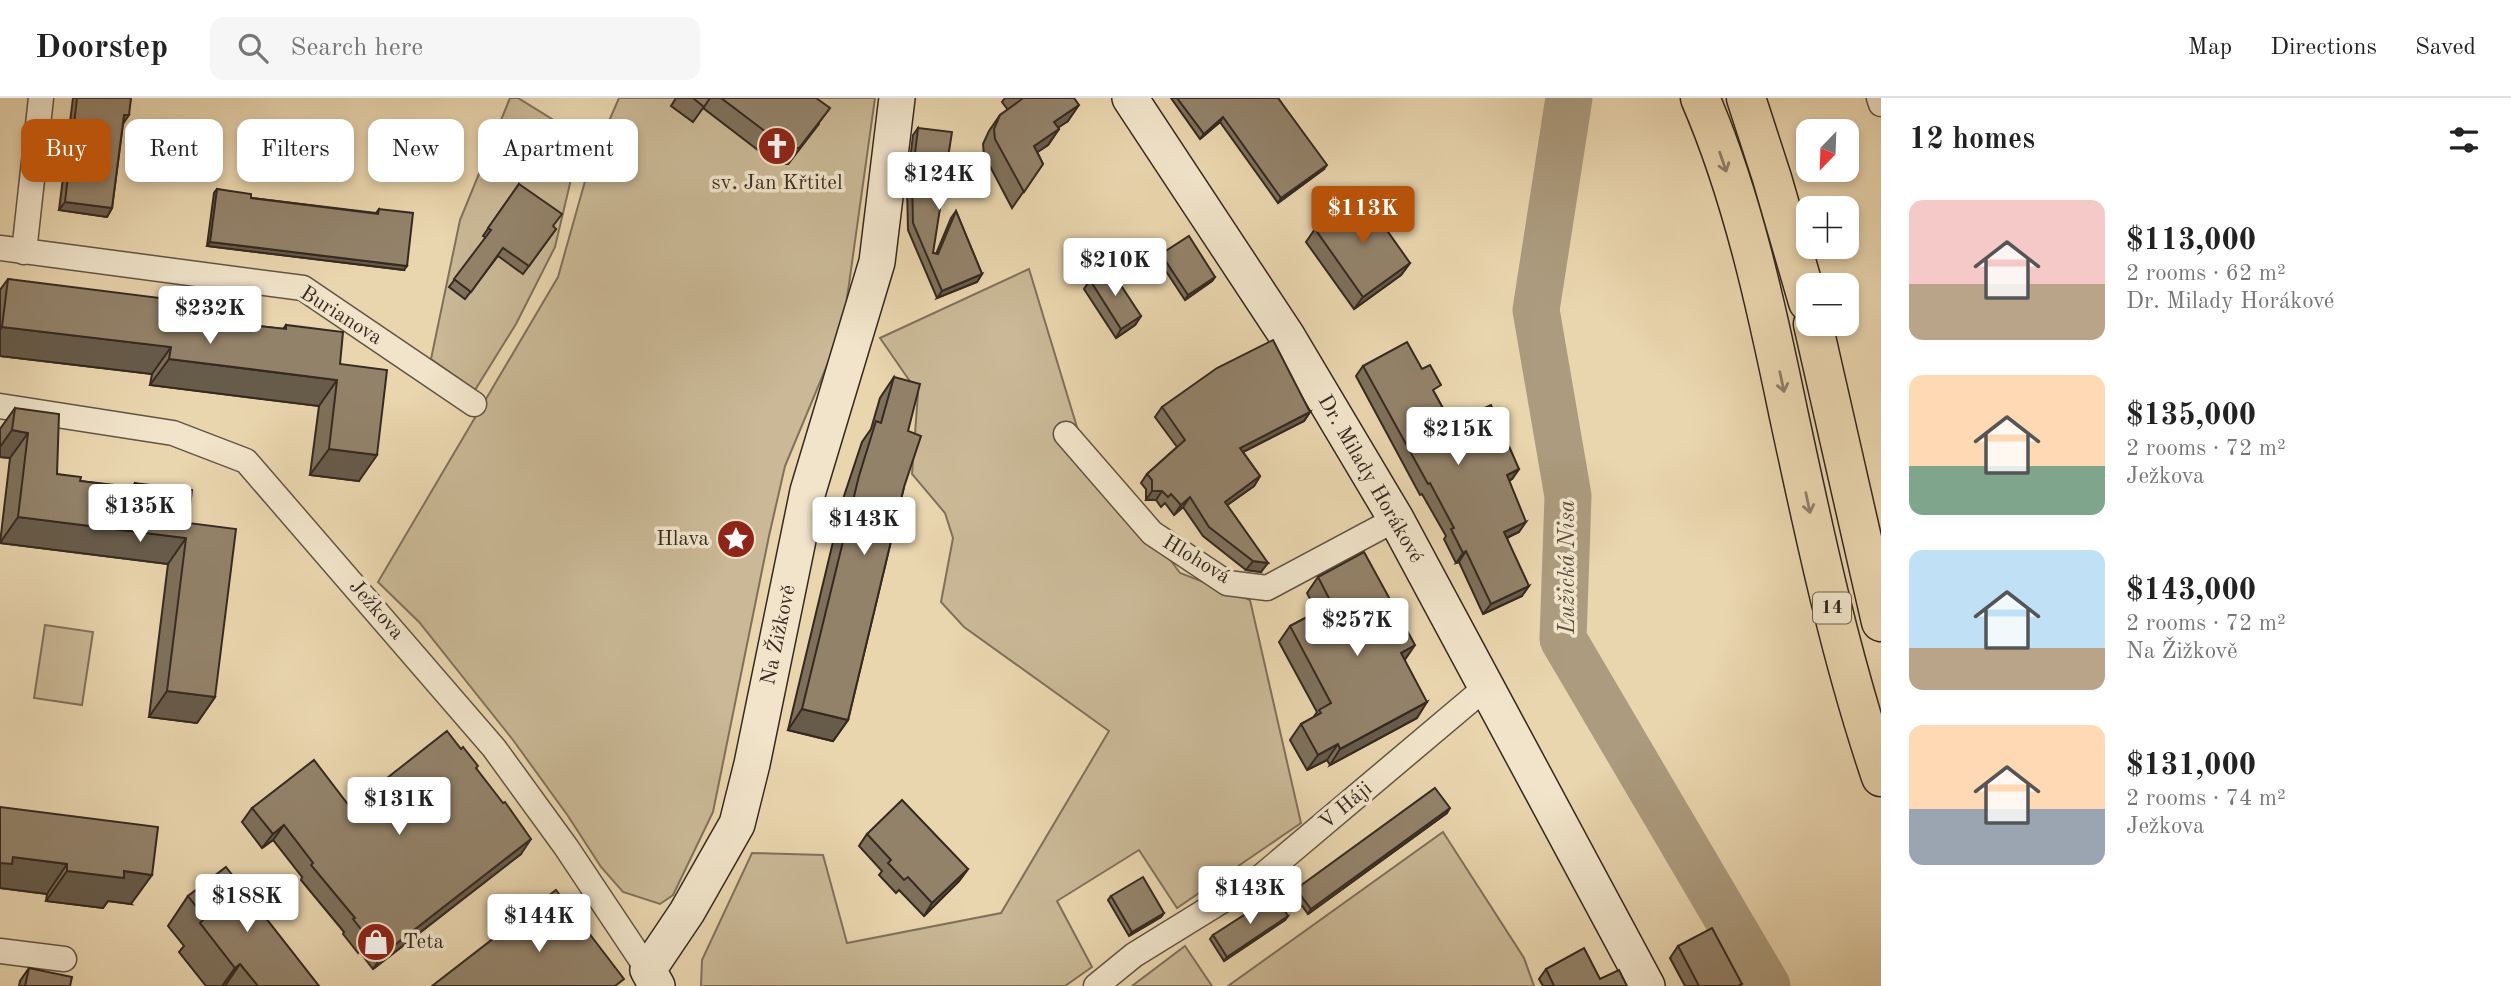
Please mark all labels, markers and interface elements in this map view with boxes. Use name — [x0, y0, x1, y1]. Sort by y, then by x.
search box — [210, 17, 700, 80]
icon: search — [234, 29, 272, 67]
text: Doorstep — [35, 32, 168, 65]
text: Search here — [290, 35, 423, 61]
text: Map — [2188, 36, 2232, 60]
text: Directions — [2270, 36, 2377, 60]
text: Saved — [2415, 36, 2476, 60]
chip: Buy — [21, 119, 111, 182]
chip: Rent — [125, 119, 223, 182]
chip: Filters — [237, 119, 354, 182]
chip: New — [368, 119, 464, 182]
chip: Apartment — [478, 119, 638, 182]
north arrow — [1796, 119, 1858, 182]
map controls — [1796, 119, 1859, 336]
icon: filters — [2445, 121, 2483, 159]
church icon: sv. Jan Křtitel — [756, 125, 798, 167]
text: 12 homes — [1909, 125, 2035, 155]
one-way arrow — [1717, 151, 1730, 173]
pin: $124K — [890, 152, 988, 212]
text: $124K — [903, 163, 975, 186]
place label: sv. Jan Křtitel — [711, 173, 843, 194]
pin: $113K — [1314, 186, 1412, 246]
button: + — [1796, 196, 1859, 259]
text: $113K — [1327, 197, 1399, 220]
text: $113,000 — [2126, 226, 2256, 256]
icon: home — [1965, 228, 2049, 312]
pin: $210K — [1066, 238, 1164, 298]
text: $210K — [1079, 249, 1151, 272]
text: 2 rooms · 62 m² — [2126, 262, 2286, 285]
button: − — [1796, 273, 1859, 336]
street label: Burianova — [296, 283, 386, 349]
pin: $232K — [161, 286, 259, 346]
text: Dr. Milady Horákové — [2126, 290, 2334, 313]
text: $232K — [174, 297, 246, 320]
one-way arrow — [1776, 370, 1789, 393]
street label: Dr. Milady Horákové — [1313, 391, 1427, 567]
text: $135,000 — [2126, 401, 2256, 431]
icon: home — [1965, 403, 2049, 487]
pin: $215K — [1409, 408, 1507, 467]
text: $215K — [1422, 418, 1494, 441]
text: 2 rooms · 72 m² — [2126, 437, 2286, 460]
text: Ježkova — [2126, 465, 2204, 488]
pin: $135K — [91, 484, 189, 544]
one-way arrow — [1802, 491, 1815, 514]
text: $135K — [104, 495, 176, 518]
pin: $143K — [815, 498, 913, 557]
water label: Lužická Nisa — [1556, 500, 1579, 635]
text: $143K — [828, 508, 900, 531]
place icon: Hlava — [715, 518, 757, 560]
place label: Hlava — [656, 529, 709, 550]
street label: Hlohová — [1159, 532, 1233, 588]
street label: Ježkova — [345, 576, 407, 644]
text: $143,000 — [2126, 576, 2256, 606]
icon: home — [1965, 578, 2049, 662]
street label: Na Žižkově — [754, 582, 800, 687]
road number: 14 — [1813, 593, 1851, 624]
pin: $257K — [1308, 598, 1406, 658]
text: $257K — [1321, 609, 1393, 632]
text: 2 rooms · 72 m² — [2126, 612, 2286, 635]
text: Na Žižkově — [2126, 640, 2238, 663]
text: $131,000 — [2126, 751, 2256, 781]
icon: home — [1965, 753, 2049, 837]
pin: $131K — [350, 778, 448, 837]
street label: V Háji — [1316, 778, 1376, 834]
text: 2 rooms · 74 m² — [2126, 787, 2286, 810]
text: $131K — [363, 788, 435, 811]
text: Ježkova — [2126, 815, 2204, 838]
pin: $143K — [1201, 866, 1299, 926]
pin: $188K — [198, 874, 296, 934]
text: $143K — [1214, 877, 1286, 900]
text: $188K — [211, 885, 283, 908]
pin: $144K — [490, 894, 588, 954]
text: $144K — [503, 905, 575, 928]
shop icon: Teta — [355, 921, 397, 963]
place label: Teta — [403, 932, 444, 953]

